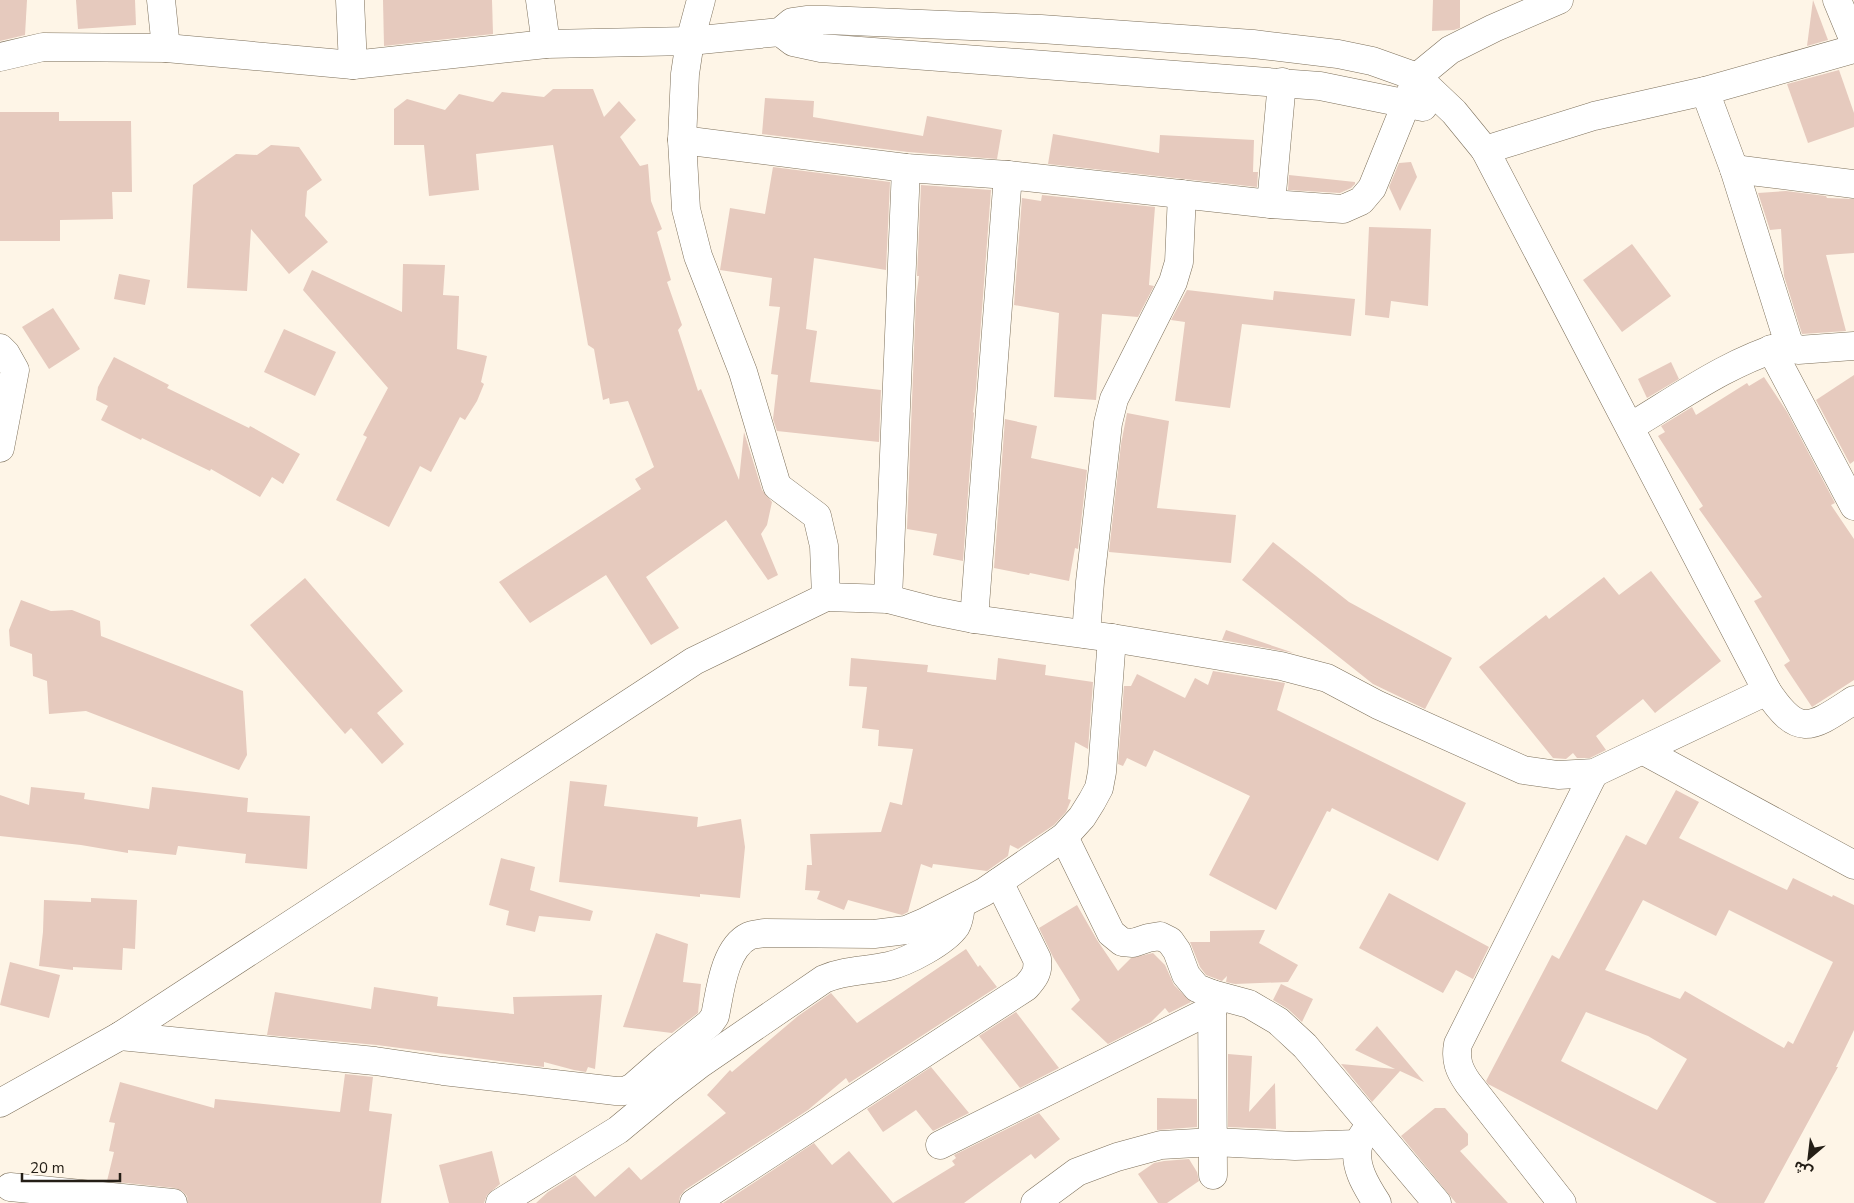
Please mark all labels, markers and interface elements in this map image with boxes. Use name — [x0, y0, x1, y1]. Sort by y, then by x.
north arrow — [1784, 1133, 1834, 1183]
scale bar — [22, 1150, 120, 1182]
text: ش — [1790, 1156, 1816, 1182]
text: 20 m — [30, 1158, 65, 1178]

